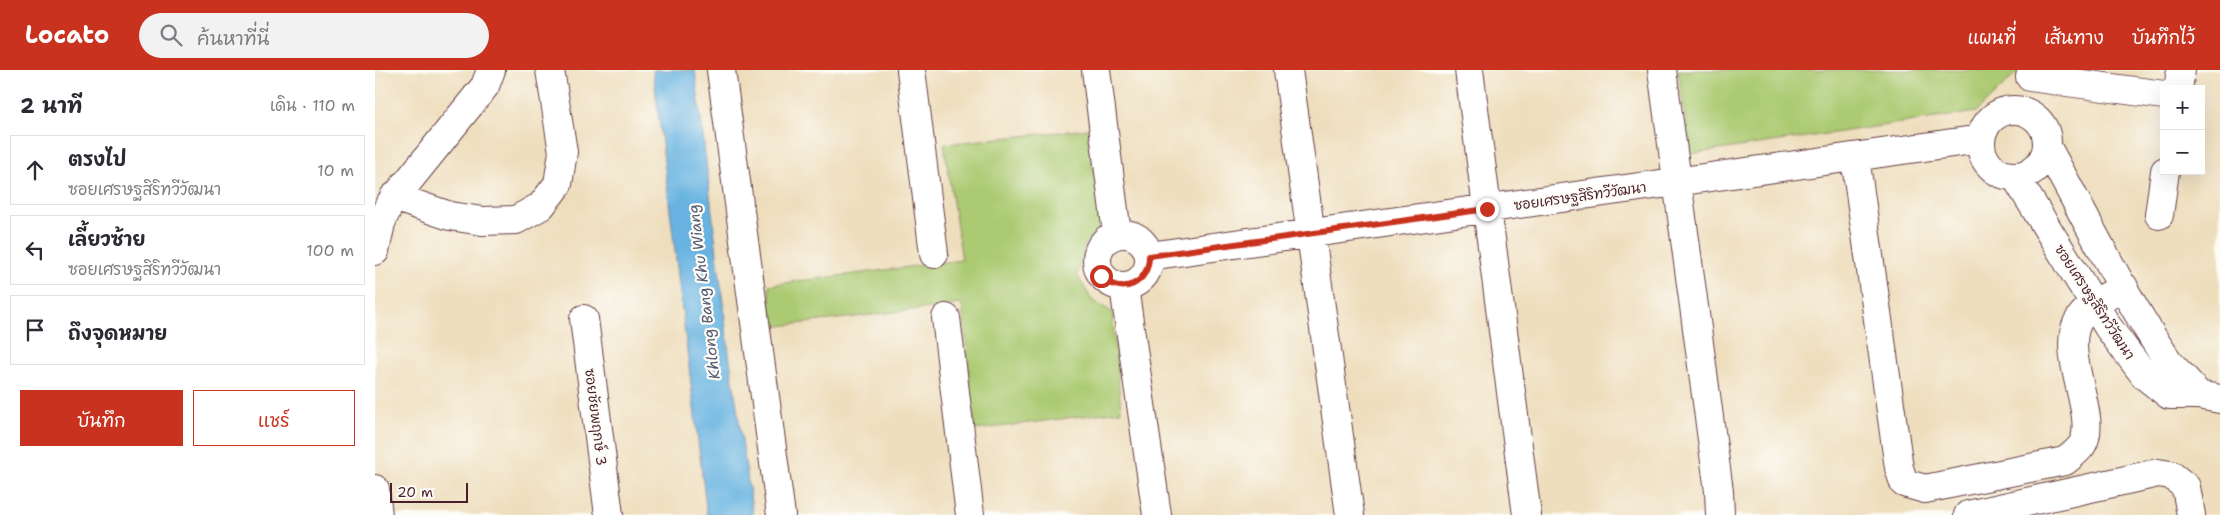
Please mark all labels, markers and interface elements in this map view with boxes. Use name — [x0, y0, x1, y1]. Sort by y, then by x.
search box — [139, 13, 489, 58]
text: Locato — [25, 19, 109, 51]
icon: search — [157, 21, 185, 49]
text: ค้นหาที่นี่ — [197, 26, 269, 51]
text: แผนที่ — [1968, 26, 2016, 50]
text: เส้นทาง — [2044, 26, 2104, 50]
text: บันทึกไว้ — [2132, 26, 2195, 50]
map controls — [2160, 85, 2205, 175]
button: + — [2160, 85, 2205, 130]
text: 2 นาที — [20, 92, 82, 120]
text: เดิน · 110 m — [270, 95, 355, 116]
button: − — [2160, 130, 2205, 175]
text: ตรงไป — [68, 147, 126, 172]
icon: ahead — [21, 156, 49, 184]
text: 10 m — [317, 160, 354, 181]
street label: ซอยเศรษฐสิริทวีวัฒนา — [1512, 178, 1648, 214]
text: ซอยเศรษฐสิริทวีวัฒนา — [68, 179, 221, 200]
route end — [1476, 198, 1499, 221]
water label: Khlong Bang Khu Wiang — [683, 203, 725, 381]
text: เลี้ยวซ้าย — [68, 227, 145, 252]
icon: left — [21, 236, 49, 264]
text: 100 m — [306, 240, 354, 261]
street label: ซอยเศรษฐสิริทวีวัฒนา — [2051, 241, 2139, 363]
text: ซอยเศรษฐสิริทวีวัฒนา — [68, 259, 221, 280]
route start — [1090, 265, 1113, 288]
icon: arrive — [21, 316, 49, 344]
text: ถึงจุดหมาย — [68, 321, 167, 346]
street label: ซอยชัยพฤกษ์ 3 — [581, 367, 611, 467]
button: บันทึก — [20, 390, 183, 446]
button: แชร์ — [193, 390, 355, 446]
scale bar — [390, 480, 467, 503]
text: 20 m — [397, 483, 433, 501]

